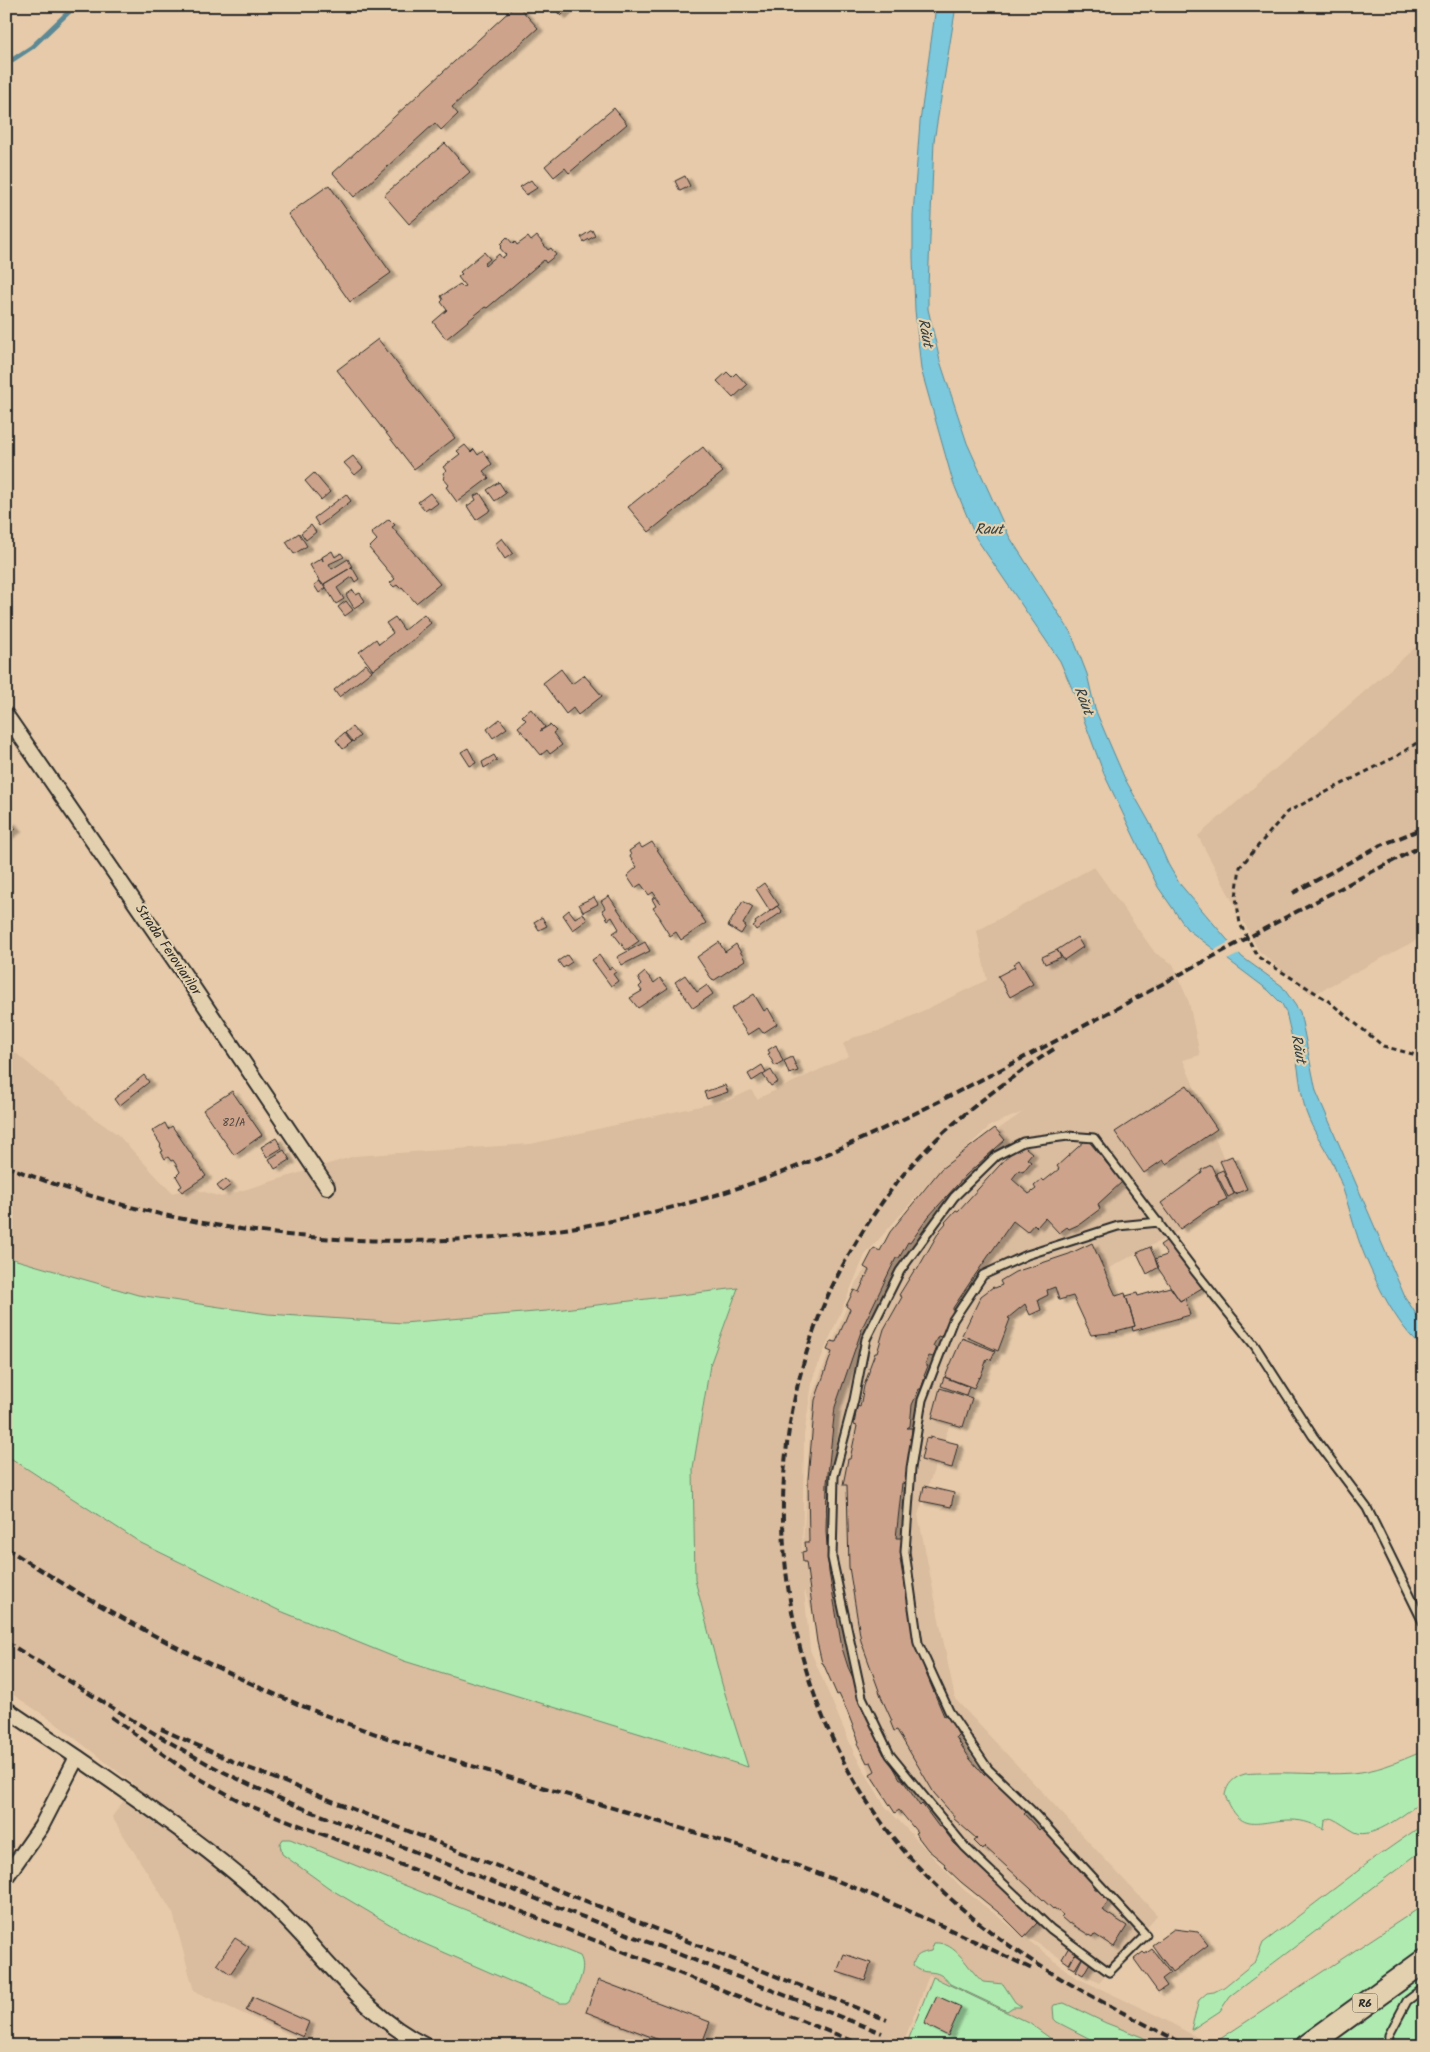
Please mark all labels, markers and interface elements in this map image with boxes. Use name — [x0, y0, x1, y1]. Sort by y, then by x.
water label: Răut — [910, 317, 940, 352]
water label: Raut — [975, 518, 1006, 542]
water label: Răut — [1066, 683, 1100, 721]
street label: Strada Feroviarilor — [129, 900, 208, 1001]
water label: Răut — [1283, 1033, 1313, 1068]
house number: 82/A — [222, 1114, 246, 1132]
road number: R6 — [1352, 1994, 1378, 2012]

